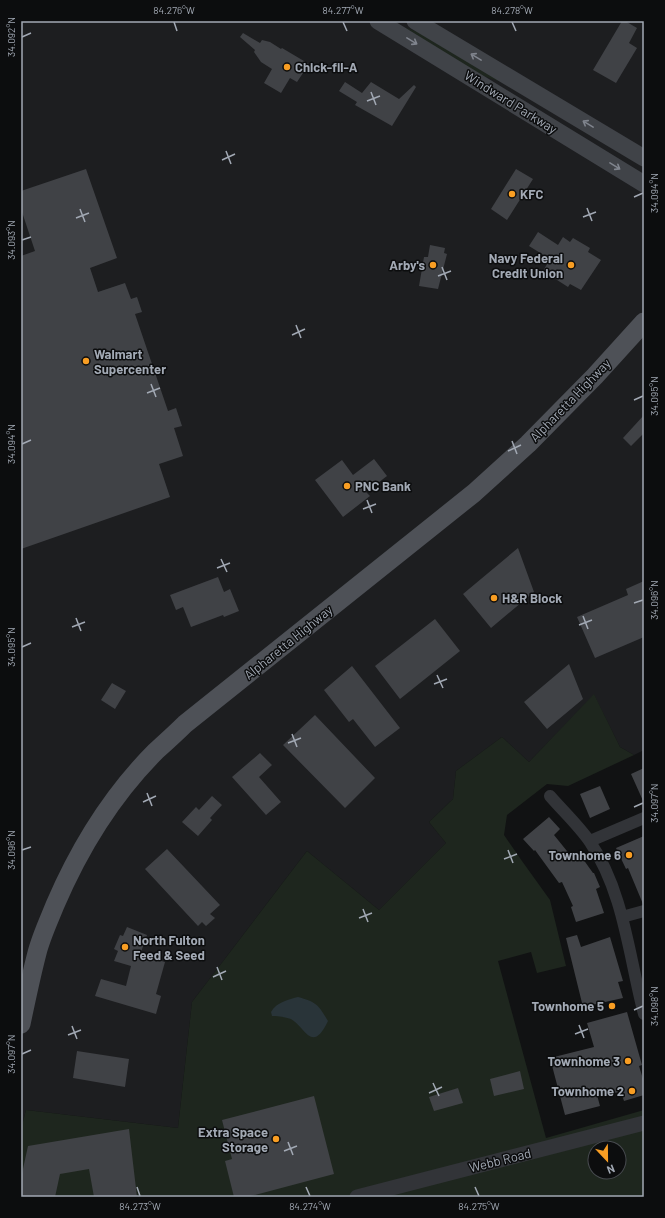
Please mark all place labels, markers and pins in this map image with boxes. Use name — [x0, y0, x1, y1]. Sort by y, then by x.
place label: Chick-fil-A — [295, 59, 358, 75]
marker: Chick-fil-A — [282, 62, 292, 72]
place label: KFC — [520, 186, 543, 202]
marker: KFC — [507, 189, 517, 199]
place label: Navy Federal Credit Union — [489, 250, 563, 281]
place label: Arby's — [389, 257, 425, 273]
marker: Arby's — [428, 260, 438, 270]
marker: Navy Federal Credit Union — [566, 260, 576, 270]
place label: Walmart Supercenter — [94, 346, 166, 377]
marker: Walmart Supercenter — [81, 356, 91, 366]
place label: PNC Bank — [355, 478, 411, 494]
marker: PNC Bank — [342, 481, 352, 491]
place label: H&R Block — [502, 590, 562, 606]
marker: H&R Block — [489, 593, 499, 603]
place label: Townhome 6 — [549, 847, 621, 863]
marker: Townhome 6 — [624, 850, 634, 860]
place label: North Fulton Feed & Seed — [133, 932, 205, 963]
marker: North Fulton Feed & Seed — [120, 942, 130, 952]
place label: Townhome 5 — [531, 998, 604, 1014]
marker: Townhome 5 — [607, 1001, 617, 1011]
place label: Townhome 3 — [547, 1053, 620, 1069]
marker: Townhome 3 — [623, 1056, 633, 1066]
place label: Townhome 2 — [551, 1083, 624, 1099]
marker: Townhome 2 — [627, 1086, 637, 1096]
place label: Extra Space Storage — [198, 1124, 268, 1155]
marker: Extra Space Storage — [271, 1134, 281, 1144]

